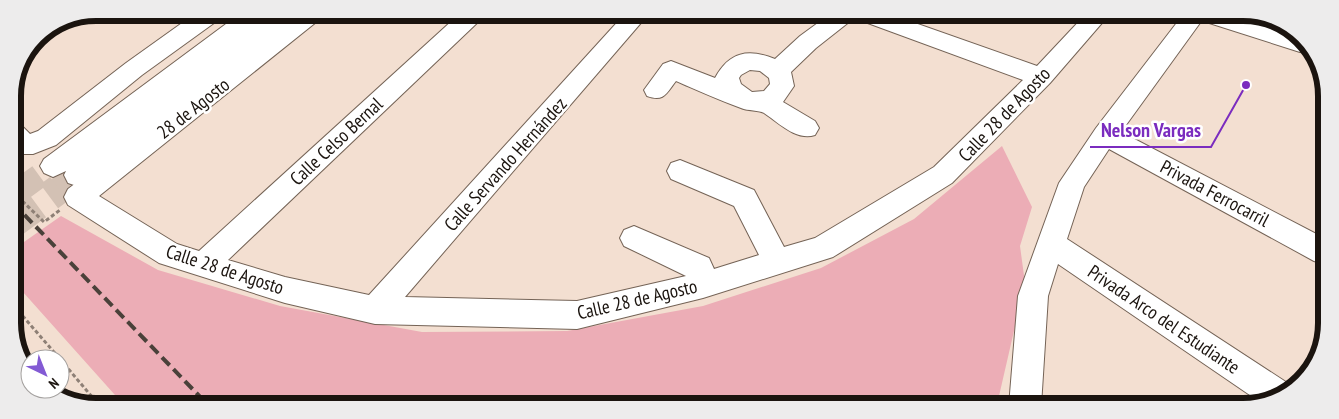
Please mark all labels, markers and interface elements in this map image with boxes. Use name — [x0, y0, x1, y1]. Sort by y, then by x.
street label: Calle 28 de Agosto — [953, 62, 1055, 166]
street label: 28 de Agosto — [152, 72, 234, 144]
street label: Calle Celso Bernal — [285, 92, 388, 190]
street label: Calle Servando Hernández — [439, 92, 572, 236]
callout: Nelson Vargas — [1090, 112, 1211, 147]
text: Nelson Vargas — [1101, 117, 1201, 143]
street label: Privada Ferrocarril — [1156, 154, 1274, 232]
street label: Calle 28 de Agosto — [163, 239, 287, 299]
street label: Privada Arco del Estudiante — [1083, 259, 1245, 379]
street label: Calle 28 de Agosto — [575, 274, 699, 324]
north arrow — [20, 349, 70, 399]
text: N — [45, 374, 63, 393]

